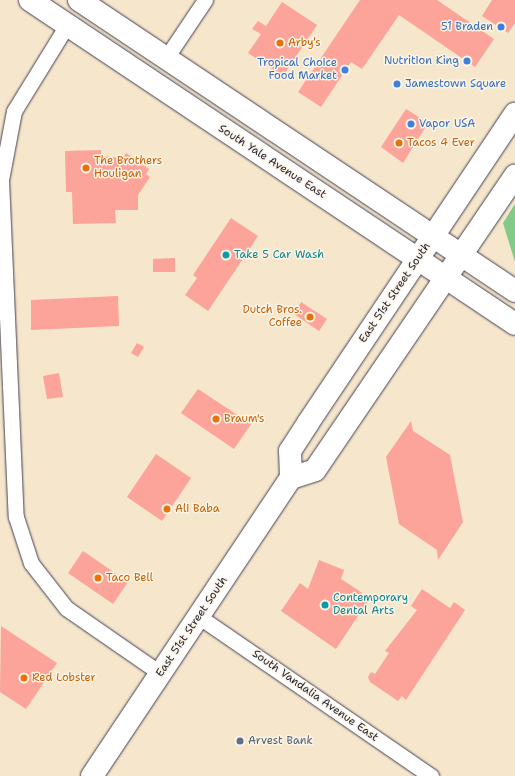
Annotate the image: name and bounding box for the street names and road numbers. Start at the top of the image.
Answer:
street label: South Yale Avenue East [216,122,328,202]
street label: East 51st Street South [357,240,433,346]
street label: East 51st Street South [154,574,230,680]
street label: South Vandalia Avenue East [249,647,381,745]

